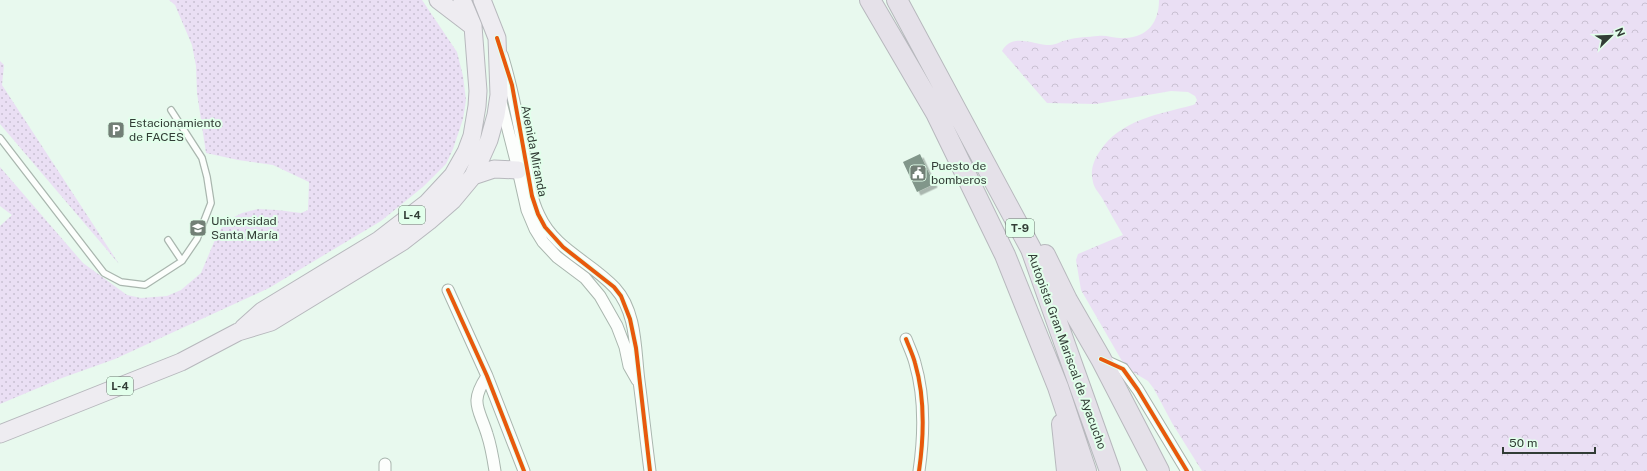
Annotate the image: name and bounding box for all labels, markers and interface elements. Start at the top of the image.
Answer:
north arrow [1591,16,1631,56]
text: N [1613,26,1627,38]
street label: Avenida Miranda [518,104,550,198]
place label: Estacionamiento de FACES [129,116,222,144]
parking icon: Estacionamiento de FACES [106,120,126,140]
place label: Puesto de bomberos [931,159,987,187]
public building icon: Puesto de bomberos [908,163,928,183]
road number: L-4 [399,206,425,224]
place label: Universidad Santa María [211,214,278,242]
school or university icon: Universidad Santa María [188,218,208,238]
road number: T-9 [1006,219,1034,237]
street label: Autopista Gran Mariscal de Ayacucho [1025,251,1109,451]
road number: L-4 [107,377,133,395]
scale bar [1503,429,1595,455]
text: 50 m [1509,436,1537,450]

